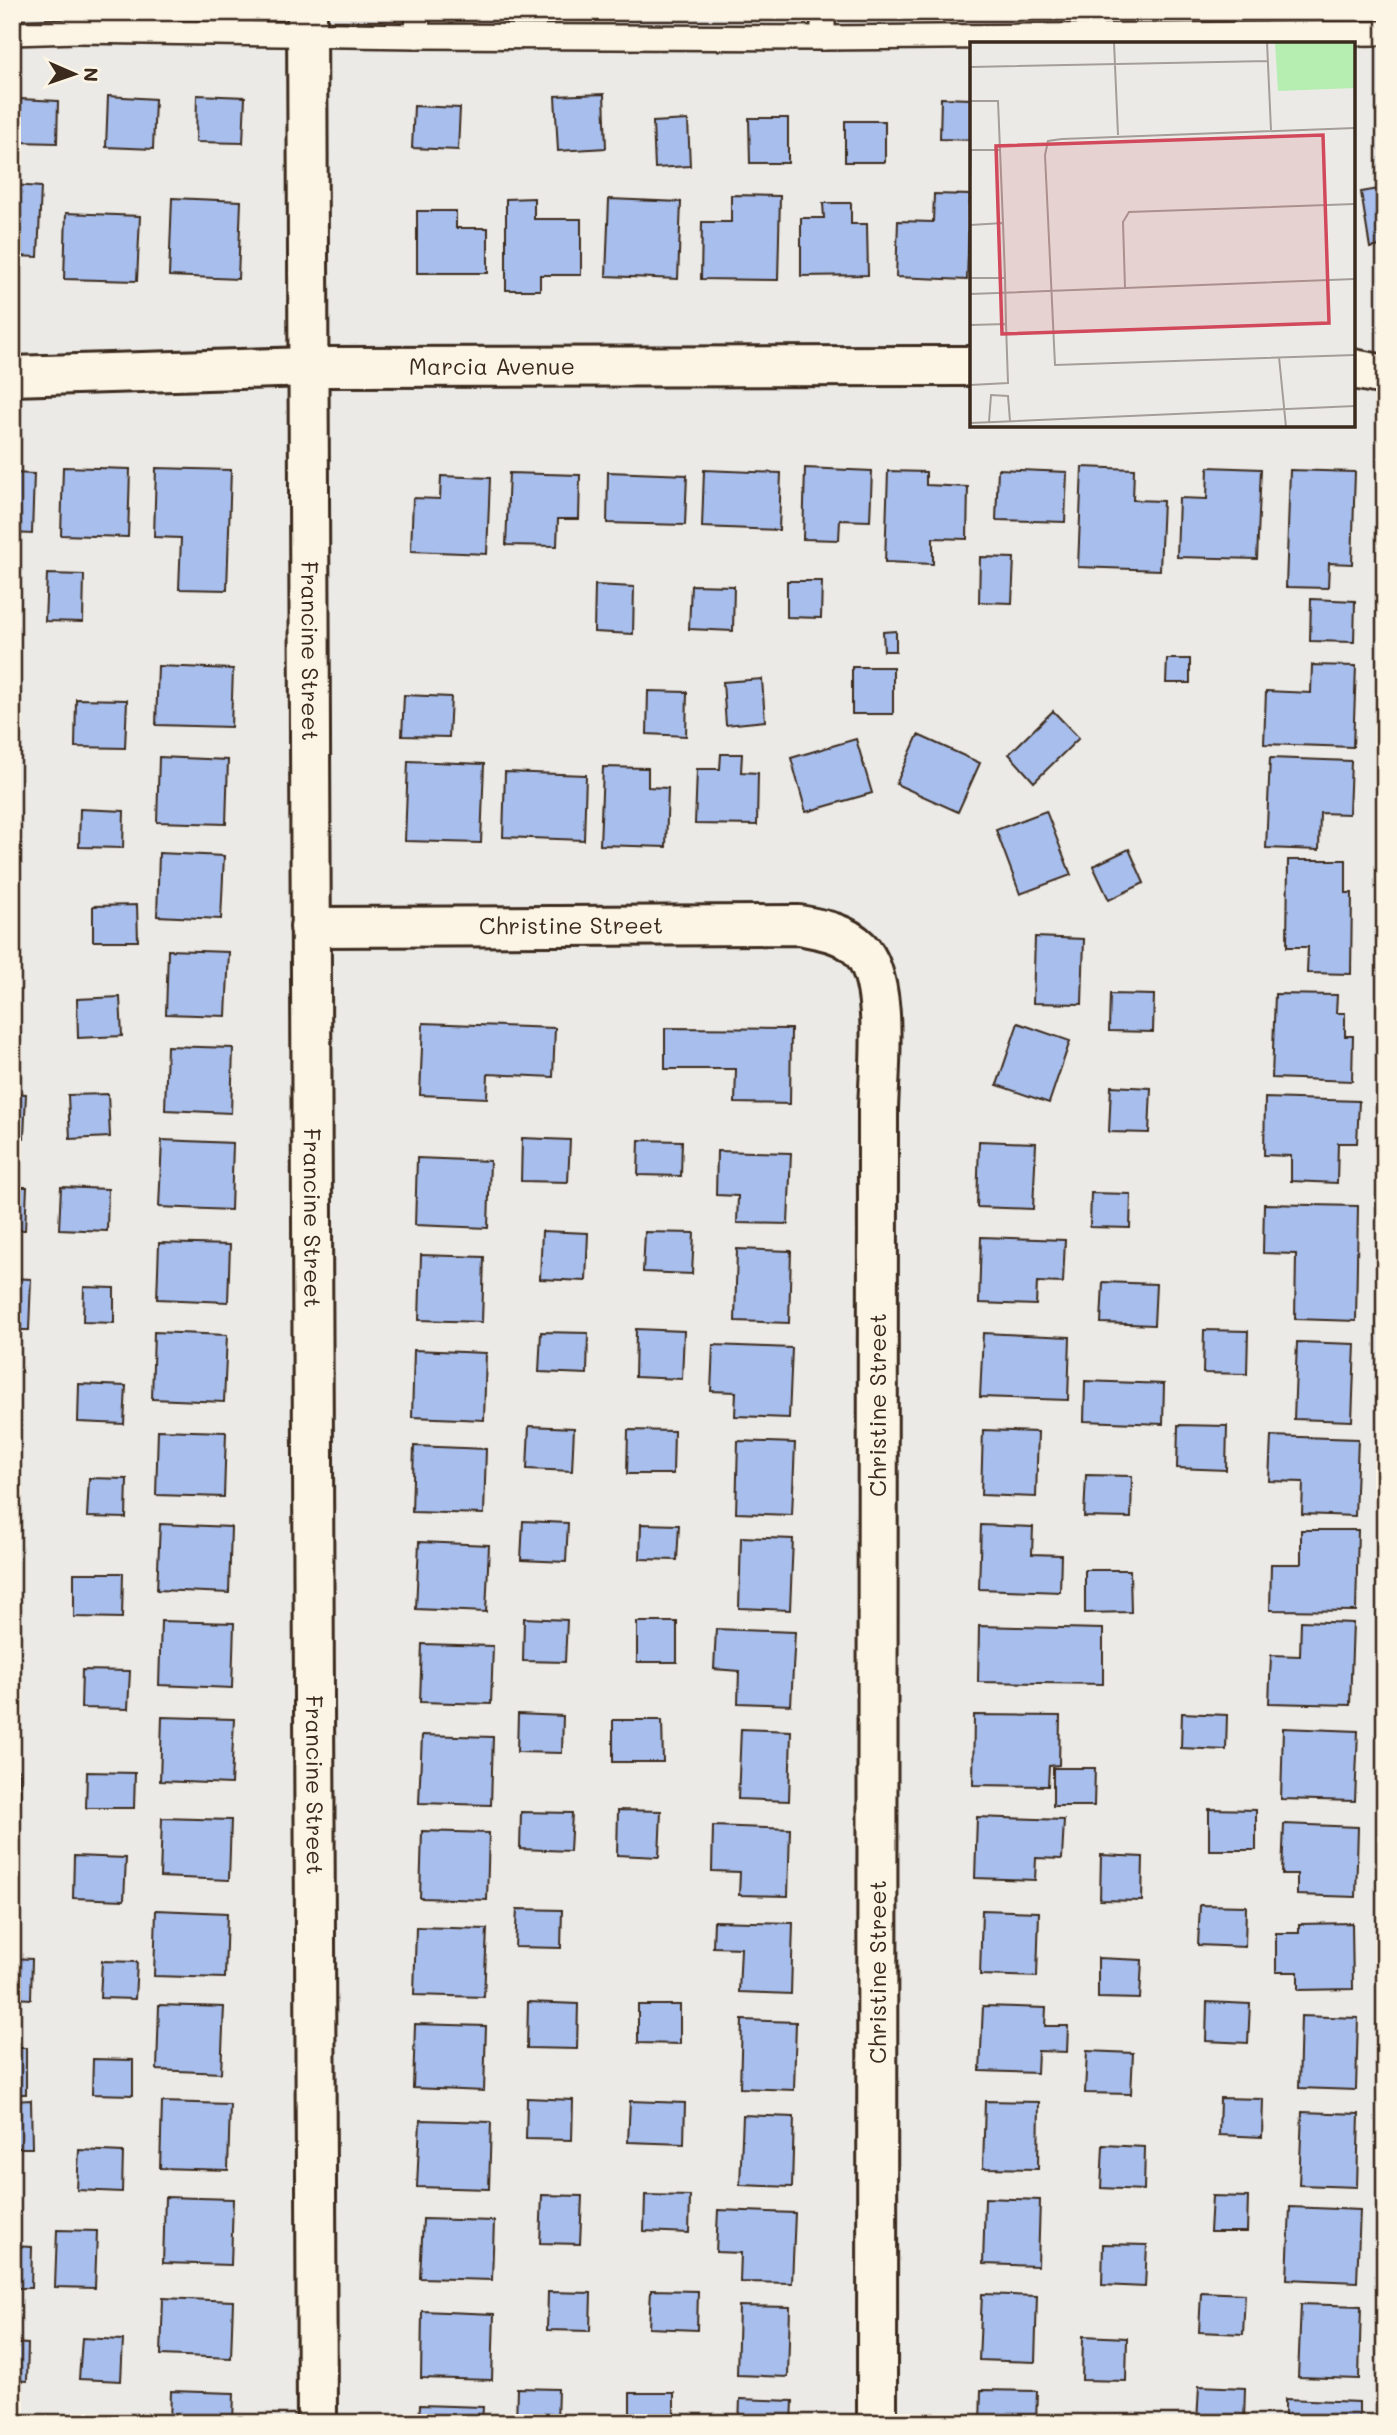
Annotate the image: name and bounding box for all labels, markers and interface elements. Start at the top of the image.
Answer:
north arrow [38,38,108,108]
inset map [970,42,1355,427]
text: N [79,67,104,82]
street label: Marcia Avenue [409,351,575,381]
street label: Francine Street [295,561,326,741]
street label: Christine Street [479,910,663,940]
street label: Francine Street [298,1128,328,1308]
street label: Christine Street [862,1313,892,1497]
street label: Francine Street [300,1695,331,1875]
street label: Christine Street [862,1880,892,2064]

